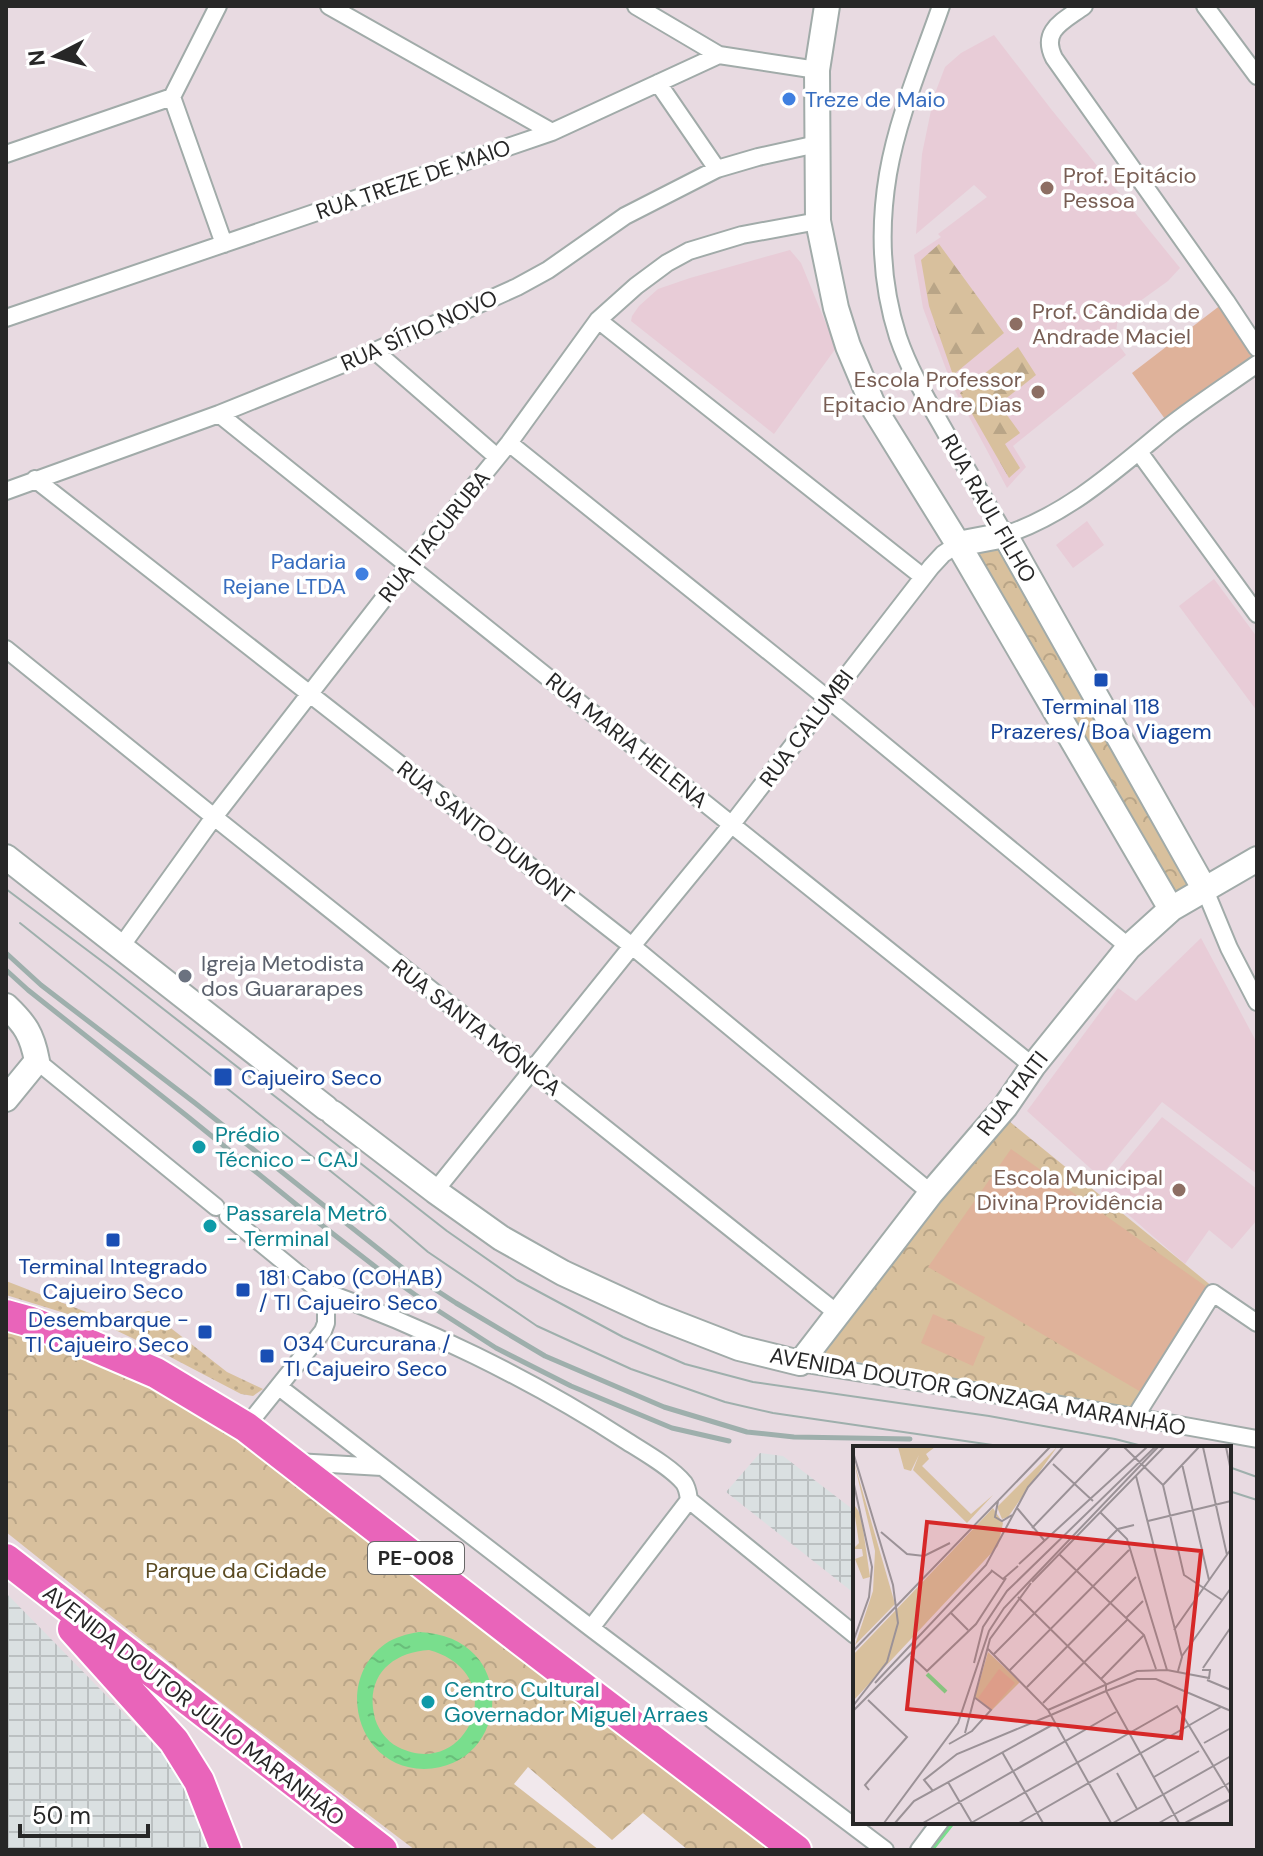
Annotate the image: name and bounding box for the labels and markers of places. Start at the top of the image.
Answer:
place label: Treze de Maio [805,85,946,114]
marker: Treze de Maio [780,90,798,108]
place label: Prof. Epitácio Pessoa [1063,161,1197,215]
marker: Prof. Epitácio Pessoa [1038,179,1056,197]
place label: Prof. Cândida de Andrade Maciel [1032,297,1200,351]
marker: Prof. Cândida de Andrade Maciel [1007,315,1025,333]
place label: Escola Professor Epitacio Andre Dias [823,365,1022,419]
marker: Escola Professor Epitacio Andre Dias [1029,383,1047,401]
place label: Padaria Rejane LTDA [223,547,346,601]
marker: Padaria Rejane LTDA [353,565,371,583]
marker: Terminal 118 Prazeres/ Boa Viagem [1092,671,1110,689]
place label: Terminal 118 Prazeres/ Boa Viagem [990,692,1212,746]
place label: Igreja Metodista dos Guararapes [201,949,364,1003]
marker: Igreja Metodista dos Guararapes [176,967,194,985]
place label: Cajueiro Seco [241,1063,382,1092]
marker: Cajueiro Seco [212,1066,234,1088]
place label: Prédio Técnico - CAJ [215,1120,359,1174]
marker: Prédio Técnico - CAJ [190,1138,208,1156]
place label: Escola Municipal Divina Providência [977,1163,1163,1217]
marker: Escola Municipal Divina Providência [1170,1181,1188,1199]
place label: Passarela Metrô - Terminal [226,1199,387,1253]
marker: Passarela Metrô - Terminal [201,1217,219,1235]
marker: Terminal Integrado Cajueiro Seco [104,1231,122,1249]
place label: Terminal Integrado Cajueiro Seco [19,1252,207,1306]
place label: 181 Cabo (COHAB) / TI Cajueiro Seco [259,1263,443,1317]
marker: 181 Cabo (COHAB) / TI Cajueiro Seco [234,1281,252,1299]
place label: Desembarque - TI Cajueiro Seco [25,1305,189,1359]
marker: Desembarque - TI Cajueiro Seco [196,1323,214,1341]
place label: 034 Curcurana / TI Cajueiro Seco [283,1329,451,1383]
marker: 034 Curcurana / TI Cajueiro Seco [258,1347,276,1365]
place label: Centro Cultural Governador Miguel Arraes [444,1675,709,1729]
marker: Centro Cultural Governador Miguel Arraes [419,1693,437,1711]

